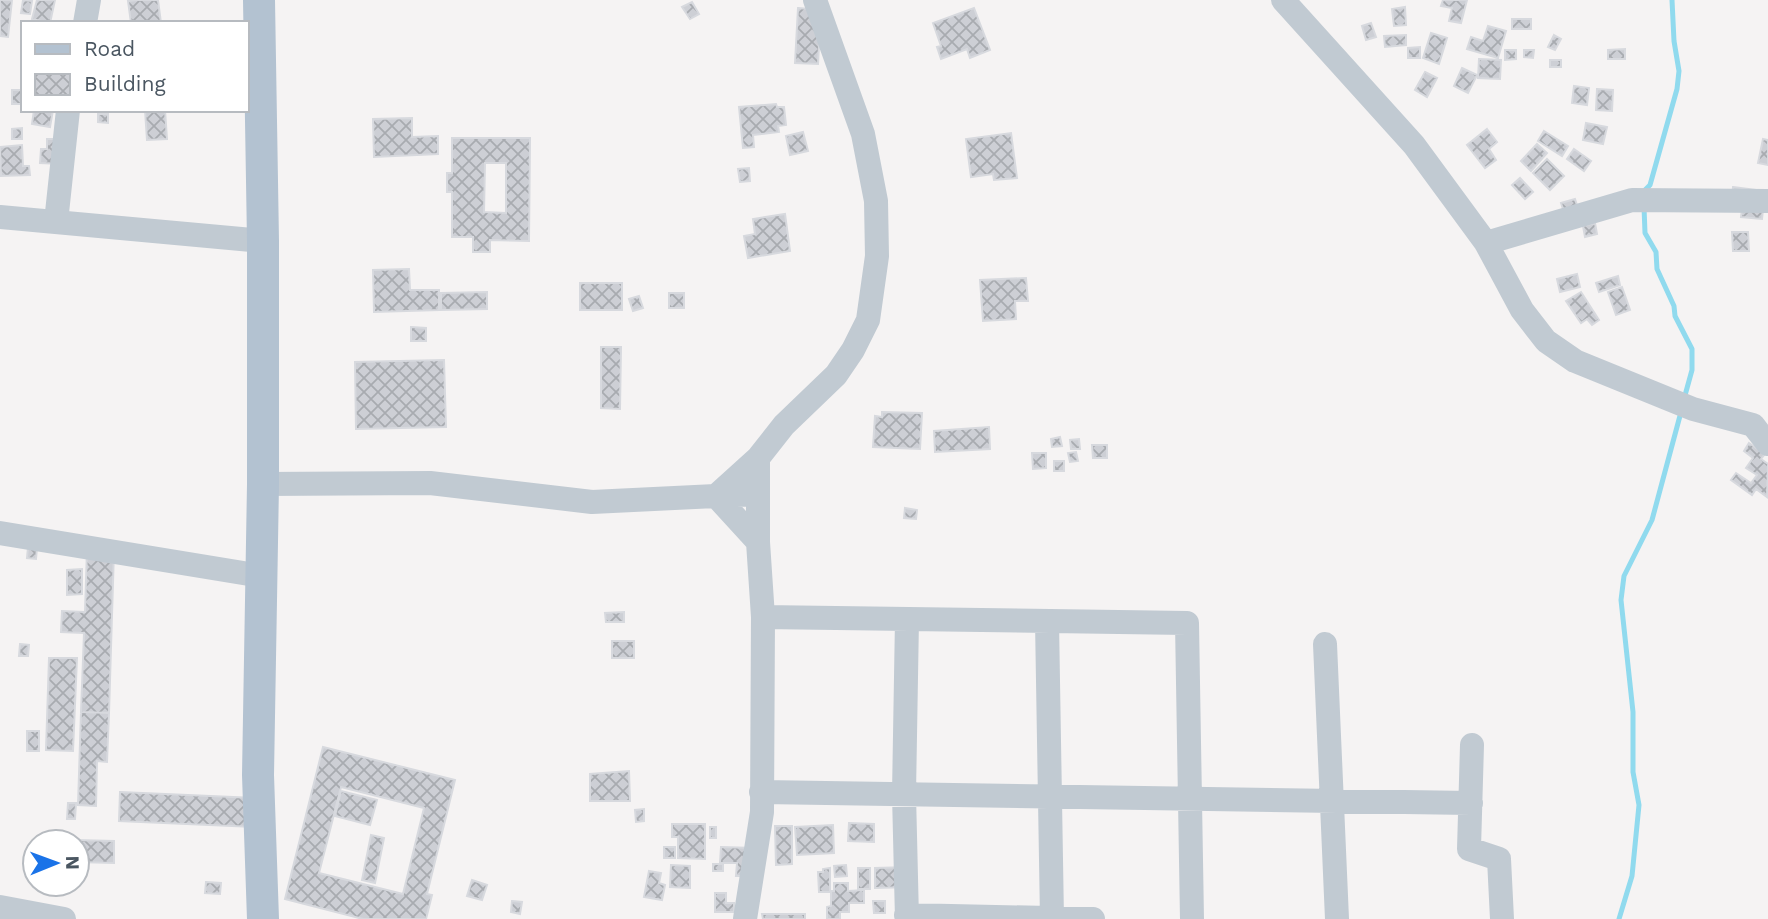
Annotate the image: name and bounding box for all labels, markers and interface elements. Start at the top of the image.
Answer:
legend [21,21,248,112]
text: Road [84,36,135,61]
text: Building [84,71,166,96]
north arrow [21,828,91,898]
text: N [61,855,84,870]

